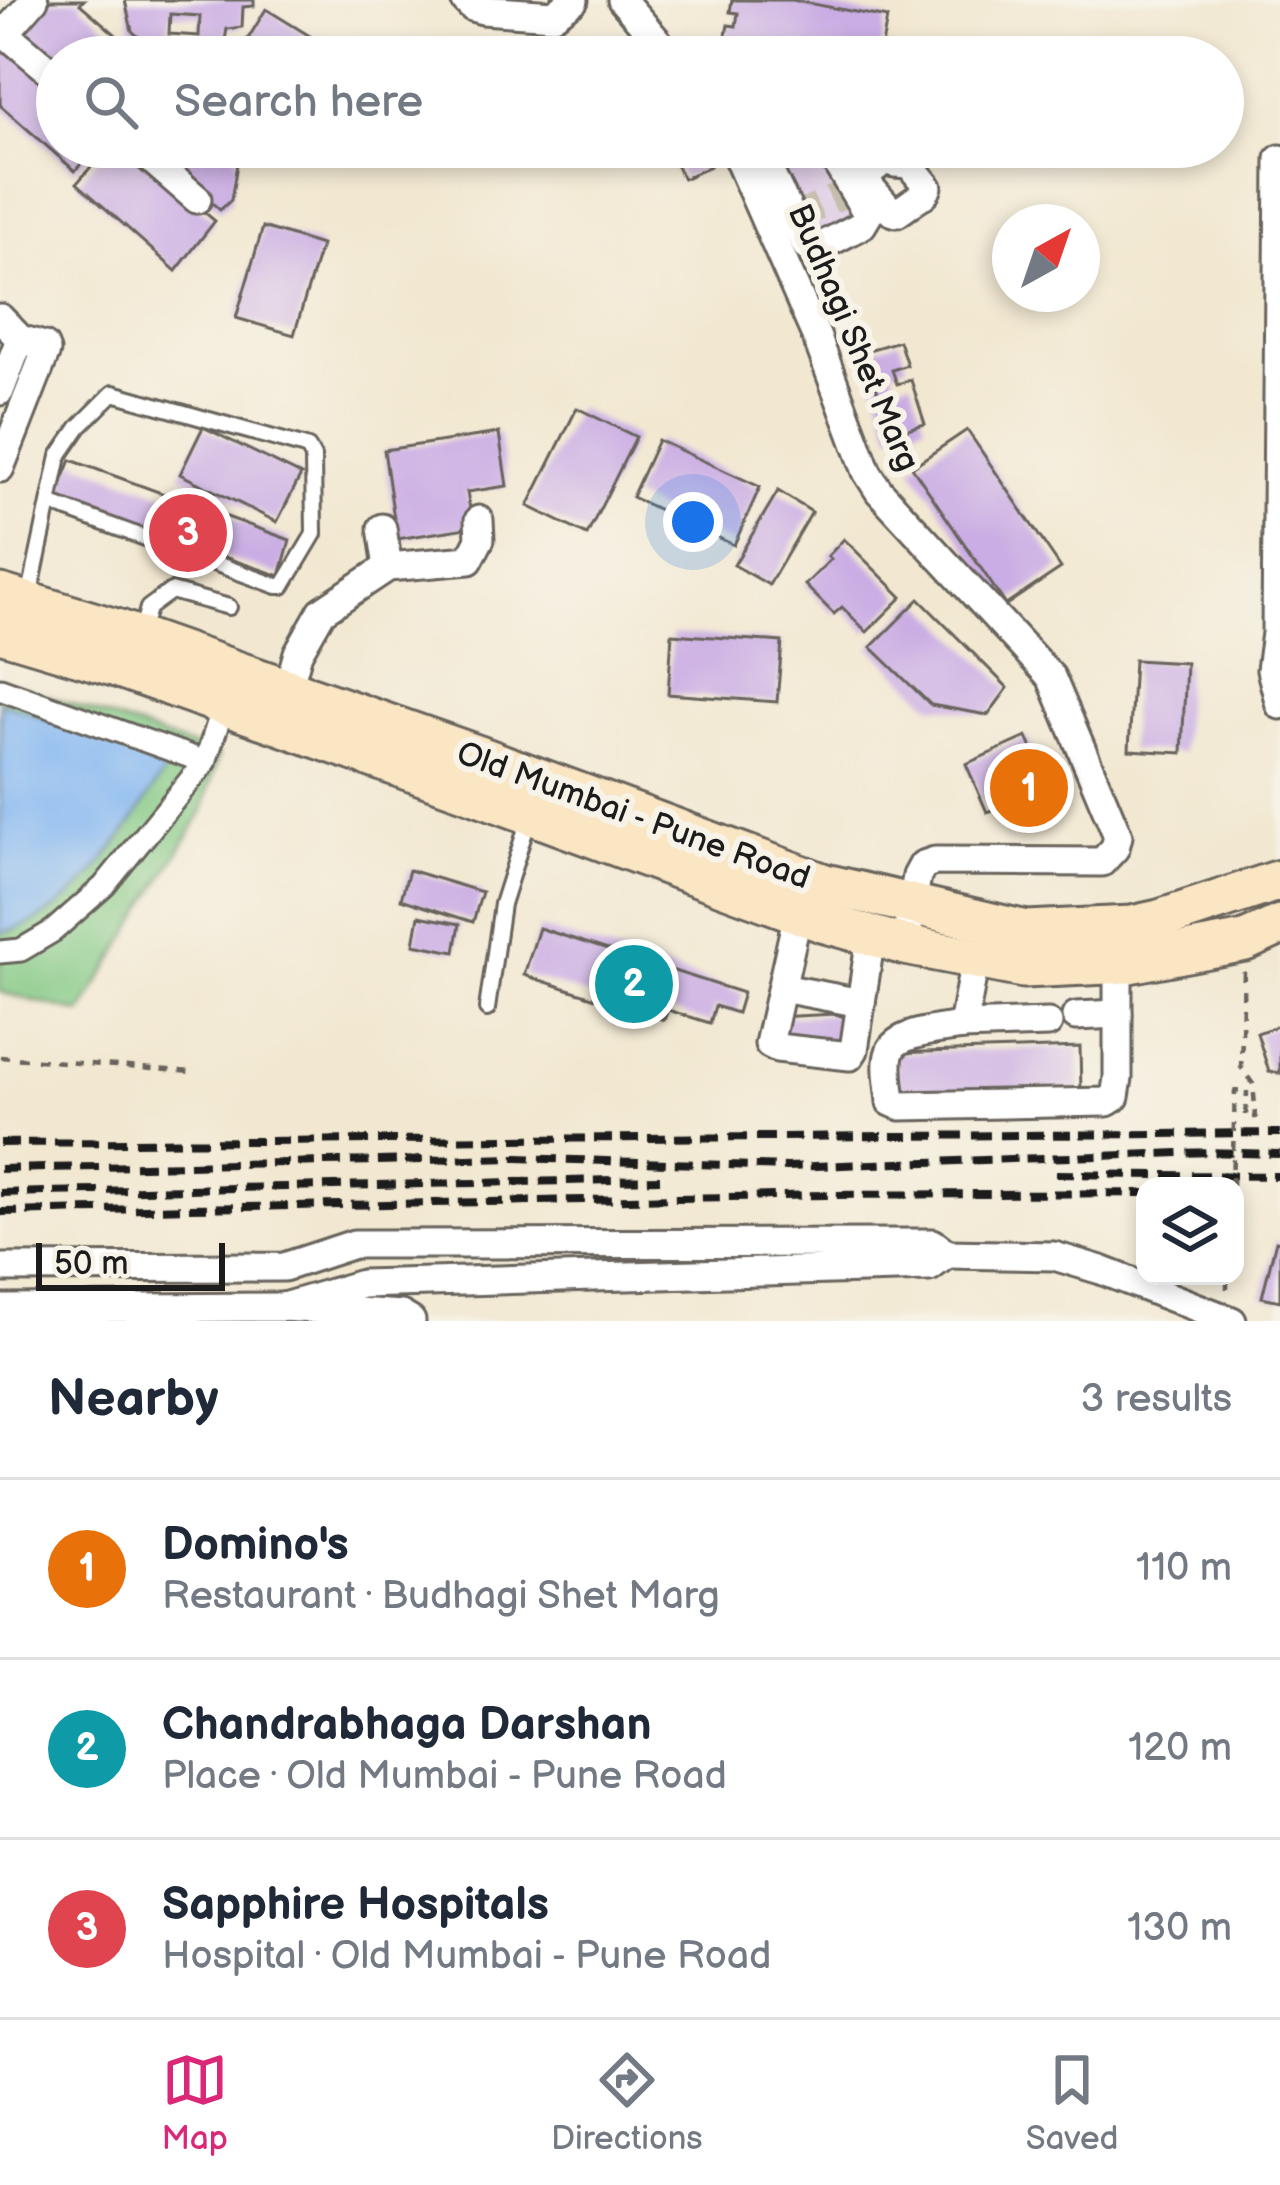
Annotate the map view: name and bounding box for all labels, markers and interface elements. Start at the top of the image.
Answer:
search box [36,36,1244,168]
icon: search [78,69,144,135]
text: Search here [174,75,423,130]
street label: Budhagi Shet Marg [779,198,927,477]
north arrow [992,204,1100,312]
pin: 3 [149,488,227,578]
your location [663,492,723,552]
street label: Old Mumbai - Pune Road [451,733,815,898]
pin: 1 [990,743,1068,833]
pin: 2 [595,939,673,1029]
map controls [1136,1177,1244,1285]
button: layers [1136,1177,1244,1285]
scale bar [36,1237,225,1290]
text: 50 m [54,1244,129,1284]
text: Nearby [48,1369,219,1430]
text: 3 results [1080,1376,1232,1423]
text: Domino's [162,1518,349,1573]
text: 1 [79,1545,95,1592]
text: 110 m [1136,1545,1232,1592]
text: Restaurant · Budhagi Shet Marg [162,1573,720,1620]
text: Chandrabhaga Darshan [162,1698,652,1753]
text: 2 [75,1725,99,1772]
text: 120 m [1128,1725,1232,1772]
text: Place · Old Mumbai - Pune Road [162,1753,727,1800]
text: Sapphire Hospitals [162,1878,549,1933]
text: 3 [76,1905,98,1952]
text: 130 m [1127,1905,1232,1952]
text: Hospital · Old Mumbai - Pune Road [162,1933,771,1980]
tab: Map [162,2047,228,2159]
tab: Directions [551,2047,703,2159]
tab: Saved [1026,2047,1118,2159]

